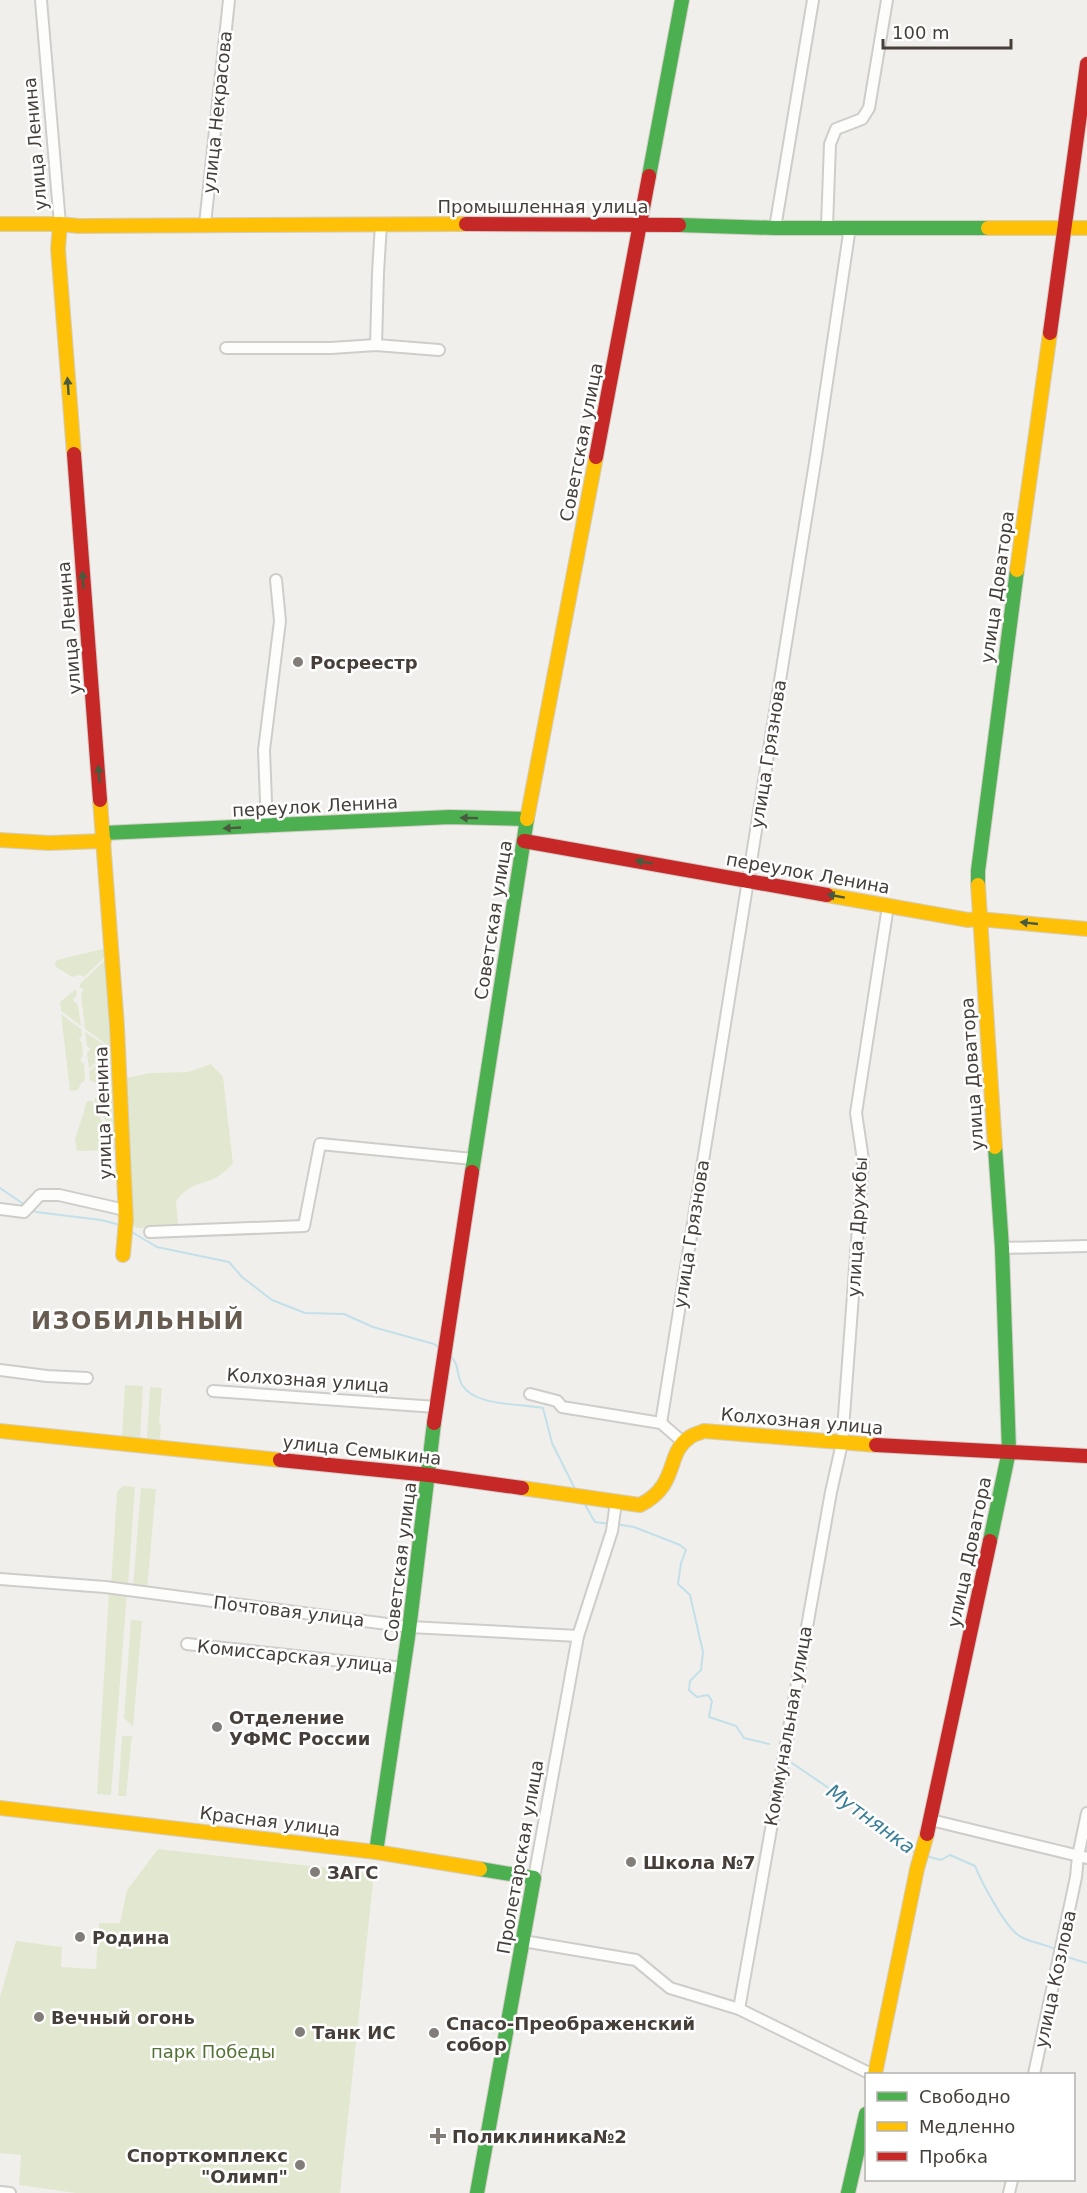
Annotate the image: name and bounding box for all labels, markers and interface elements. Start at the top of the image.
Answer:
scale bar [883,12,1010,50]
text: 100 m [892,22,950,43]
street label: улица Некрасова [198,30,236,194]
street label: улица Ленина [19,76,51,212]
street label: Промышленная улица [437,196,649,217]
street label: Советская улица [555,361,607,523]
one-way arrow [64,376,73,395]
street label: улица Доватора [976,510,1018,664]
street label: улица Ленина [53,560,85,696]
one-way arrow [79,571,88,590]
place label: Росреестр [310,652,418,673]
marker: Росреестр [291,655,305,669]
street label: улица Грязнова [746,678,790,830]
one-way arrow [94,765,104,784]
street label: переулок Ленина [232,791,398,821]
one-way arrow [459,813,478,822]
one-way arrow [222,824,241,833]
street label: Советская улица [470,839,516,1001]
street label: переулок Ленина [724,848,892,898]
one-way arrow [635,857,654,866]
one-way arrow [827,892,846,901]
one-way arrow [1019,918,1038,928]
street label: улица Доватора [956,997,988,1151]
street label: улица Ленина [90,1046,116,1180]
street label: улица Дружбы [843,1156,871,1298]
street label: улица Грязнова [669,1158,713,1310]
district label: ИЗОБИЛЬНЫЙ [31,1306,245,1335]
street label: Колхозная улица [226,1364,390,1396]
street label: Колхозная улица [720,1403,884,1439]
street label: улица Семыкина [282,1431,442,1469]
street label: улица Доватора [943,1475,995,1629]
street label: Советская улица [380,1481,420,1643]
street label: Почтовая улица [212,1591,366,1631]
street label: Коммунальная улица [760,1624,816,1828]
street label: Комиссарская улица [196,1635,394,1677]
place label: Отделение УФМС России [229,1707,370,1749]
marker: Отделение УФМС России [210,1720,224,1734]
street label: Пролетарская улица [493,1758,547,1956]
water label: Мутнянка [822,1779,920,1859]
street label: Красная улица [198,1802,342,1840]
place label: Школа №7 [643,1852,756,1873]
marker: Школа №7 [624,1855,638,1869]
place label: ЗАГС [327,1862,378,1883]
marker: ЗАГС [308,1865,322,1879]
street label: улица Козлова [1030,1908,1080,2050]
place label: Родина [92,1927,169,1948]
marker: Родина [73,1930,87,1944]
place label: Вечный огонь [51,2007,195,2028]
marker: Вечный огонь [32,2010,46,2024]
place label: Спасо-Преображенский собор [446,2013,695,2055]
place label: Танк ИС [312,2022,396,2043]
marker: Танк ИС [293,2025,307,2039]
marker: Спасо-Преображенский собор [427,2026,441,2040]
park label: парк Победы [151,2041,275,2062]
legend [865,2073,1075,2181]
text: Свободно [919,2086,1011,2107]
text: Медленно [919,2116,1015,2137]
place label: Поликлиника№2 [452,2126,627,2147]
marker: Поликлиника№2 [429,2127,447,2145]
place label: Спорткомплекс "Олимп" [127,2145,288,2187]
text: Пробка [919,2146,988,2167]
marker: Спорткомплекс "Олимп" [293,2158,307,2172]

